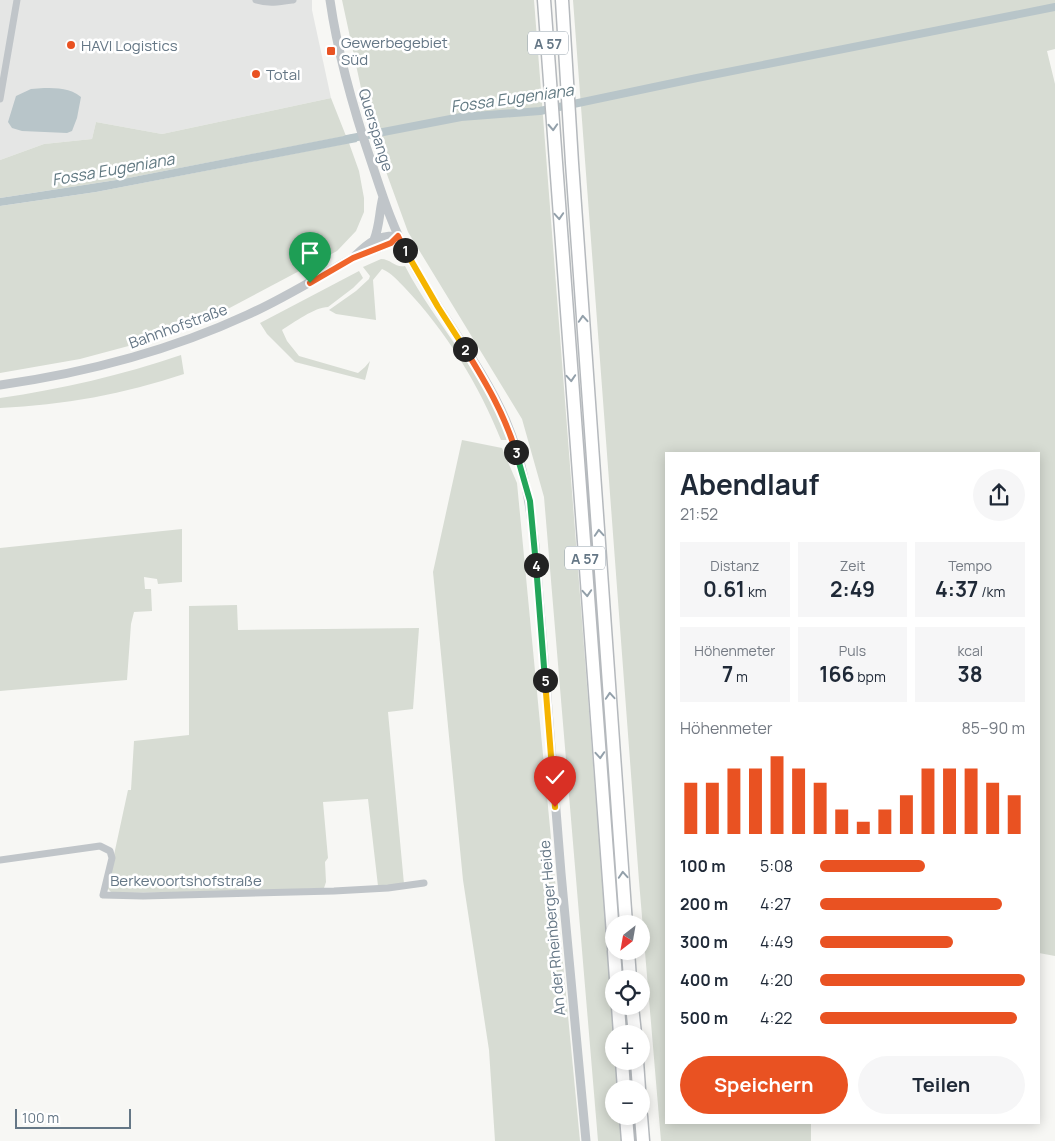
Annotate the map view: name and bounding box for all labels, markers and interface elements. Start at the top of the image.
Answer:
place label: Gewerbegebiet Süd [341,32,448,70]
road number: A 57 [528,32,568,54]
place label: HAVI Logistics [81,35,178,56]
marker: HAVI Logistics [65,39,77,51]
marker: Gewerbegebiet Süd [325,45,337,57]
place label: Total [266,64,300,85]
marker: Total [250,68,262,80]
water label: Fossa Eugeniana [449,78,576,118]
street label: Querspange [353,86,399,174]
one-way arrow [548,124,559,132]
water label: Fossa Eugeniana [50,147,177,191]
one-way arrow [554,213,565,221]
pin [289,232,331,283]
pin: 1 [392,238,418,262]
icon: arrive [296,239,324,267]
text: 1 [402,241,409,260]
street label: Bahnhofstraße [126,298,230,354]
one-way arrow [578,315,589,323]
pin: 2 [452,336,478,362]
text: 2 [461,340,470,359]
one-way arrow [566,375,577,383]
pin: 3 [504,440,528,464]
text: 3 [512,443,521,462]
text: Abendlauf [680,465,819,503]
button: share [973,469,1025,521]
text: 21:52 [680,503,718,525]
one-way arrow [593,529,604,537]
road number: A 57 [565,546,605,570]
pin: 4 [524,552,548,578]
text: 4 [532,556,541,575]
text: Distanz [710,556,759,575]
text: Zeit [840,556,865,575]
text: Tempo [948,556,992,575]
text: 0.61 [703,575,745,603]
text: 2:49 [830,575,875,603]
text: 4:37 [935,575,978,603]
text: km [745,582,767,601]
text: /km [978,582,1005,601]
one-way arrow [582,589,593,597]
text: Höhenmeter [694,641,775,660]
text: Puls [839,641,866,660]
text: kcal [957,641,983,660]
text: 7 [722,660,733,688]
text: 166 [819,660,855,688]
text: 38 [958,660,983,688]
text: m [733,667,748,686]
text: bpm [855,667,886,686]
pin: 5 [532,668,558,692]
text: 5 [541,671,550,690]
one-way arrow [605,691,616,699]
text: Höhenmeter [680,717,773,739]
text: 85–90 m [961,717,1025,739]
one-way arrow [594,751,605,759]
pin [534,756,576,807]
icon: check [541,763,569,791]
street label: An der Rheinberger Heide [534,839,570,1017]
text: 100 m [680,855,726,877]
text: 5:08 [760,855,793,877]
street label: Berkevoortshofstraße [110,870,262,891]
one-way arrow [618,871,629,879]
text: 200 m [680,893,728,915]
text: 4:27 [760,893,791,915]
north arrow [605,915,650,960]
map controls [605,915,650,1125]
text: 300 m [680,931,728,953]
text: 4:49 [760,931,793,953]
text: 400 m [680,969,728,991]
text: 4:20 [760,969,793,991]
button: locate [605,970,650,1015]
text: 500 m [680,1007,728,1029]
text: 4:22 [760,1007,792,1029]
button: + [605,1025,650,1070]
button: Speichern [680,1056,848,1114]
button: Teilen [858,1056,1025,1114]
button: − [605,1080,650,1125]
scale bar [15,1106,131,1129]
text: 100 m [22,1108,59,1127]

